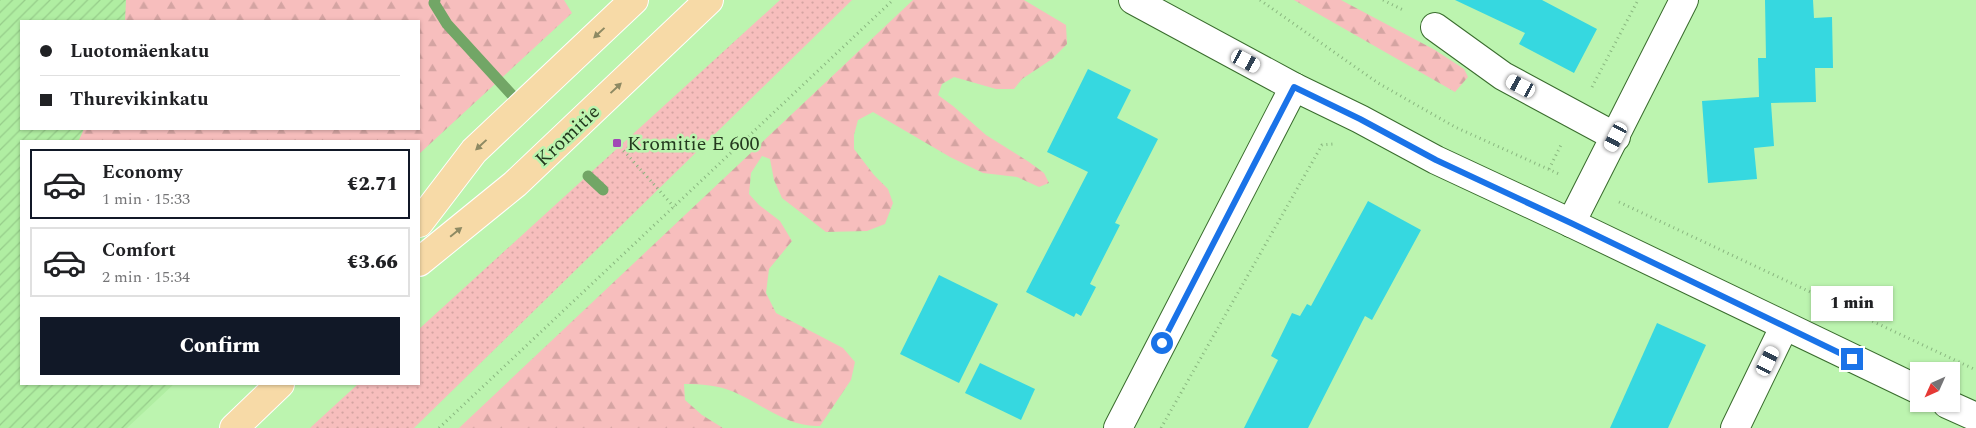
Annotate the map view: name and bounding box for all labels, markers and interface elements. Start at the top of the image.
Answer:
one-way arrow [593,27,605,39]
text: Luotomäenkatu [70,37,209,66]
car [1229,47,1262,75]
car [1504,72,1537,100]
one-way arrow [610,82,622,94]
text: Thurevikinkatu [70,85,208,114]
street label: Kromitie [528,98,607,174]
car [1602,120,1629,154]
place label: Kromitie E 600 [627,129,760,159]
marker: Kromitie E 600 [611,137,623,149]
one-way arrow [475,139,487,151]
text: Economy [102,158,183,187]
icon: car [42,162,87,207]
text: €2.71 [347,170,398,199]
text: 1 min · 15:33 [102,187,190,211]
one-way arrow [450,226,463,237]
text: Comfort [102,236,176,265]
icon: car [42,240,87,285]
text: €3.66 [347,248,398,277]
text: 2 min · 15:34 [102,265,190,289]
callout: 1 min [1811,286,1893,322]
text: 1 min [1830,291,1874,315]
button: Confirm [40,317,400,375]
route start [1151,332,1173,354]
car [1754,344,1781,378]
route end [1841,348,1863,370]
north arrow [1910,362,1960,412]
map controls [1910,362,1960,412]

